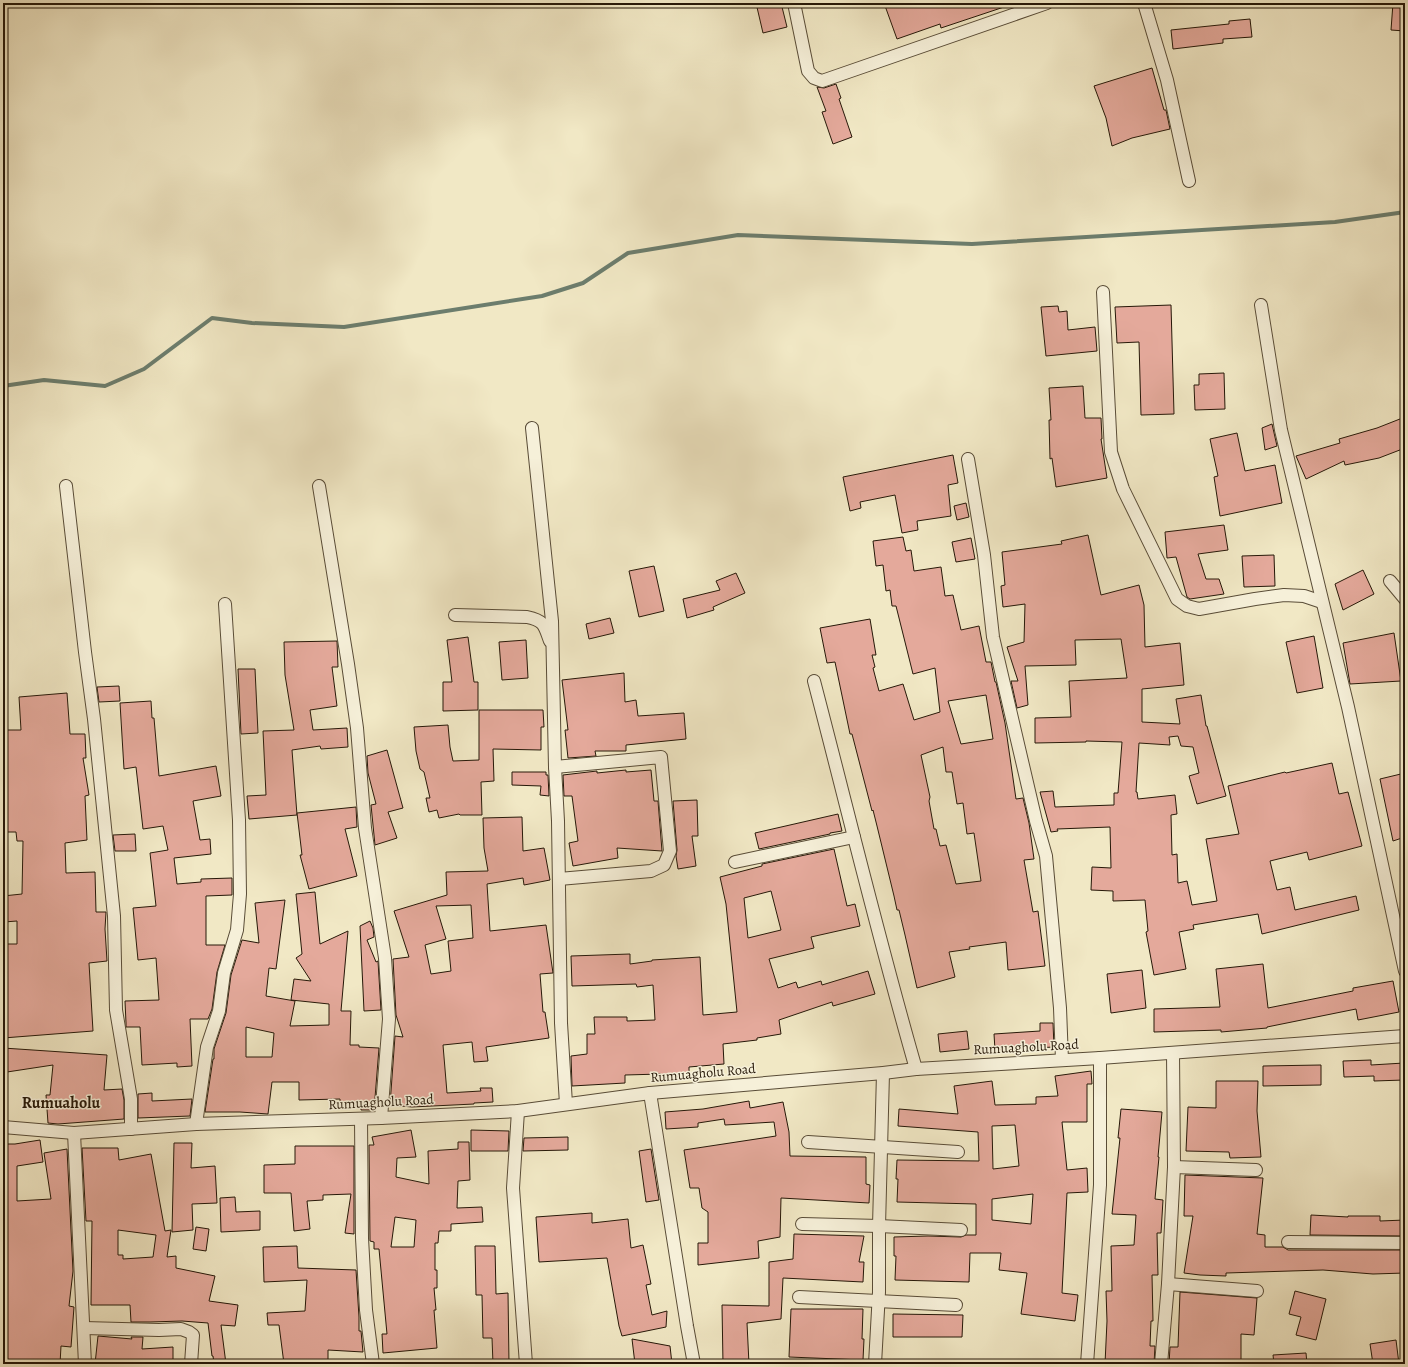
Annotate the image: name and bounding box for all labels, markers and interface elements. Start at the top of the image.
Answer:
street label: Rumuagholu Road [973,1035,1080,1059]
street label: Rumuagholu Road [649,1059,757,1087]
street label: Rumuagholu Road [328,1090,435,1114]
district label: Rumuaholu [22,1092,101,1114]

